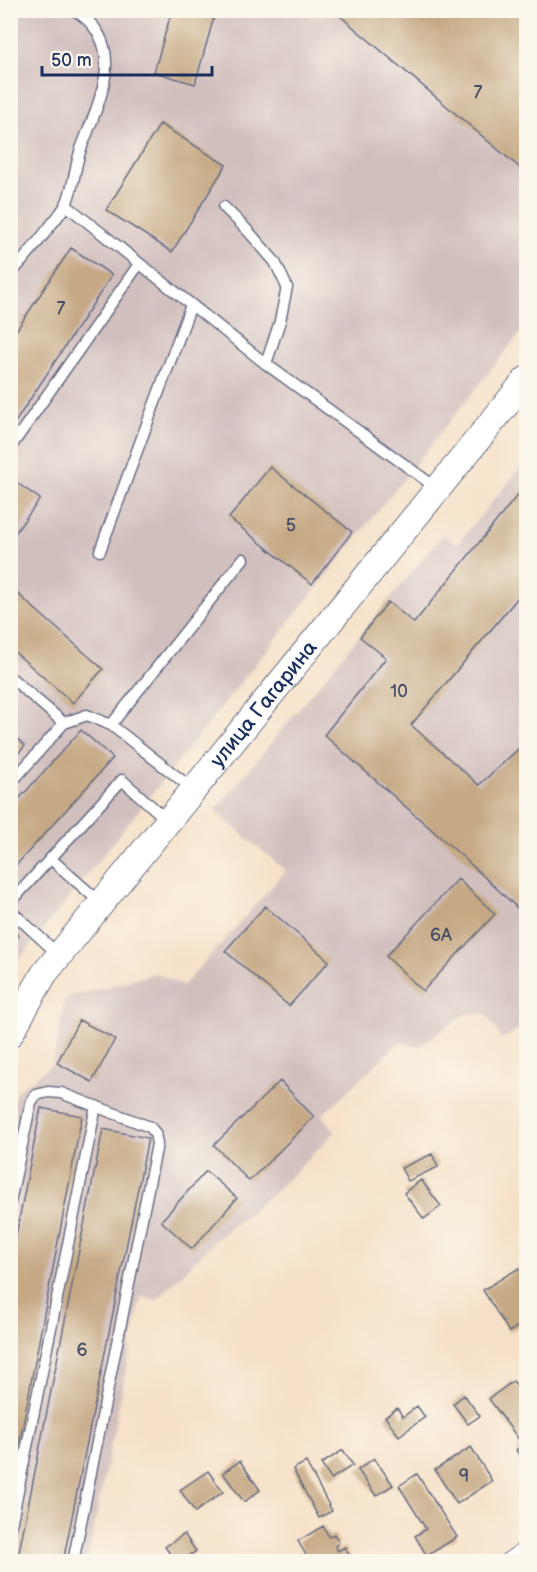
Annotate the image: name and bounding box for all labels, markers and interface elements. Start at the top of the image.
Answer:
scale bar [42,39,212,77]
text: 50 m [51,50,92,71]
house number: 7 [474,82,483,103]
house number: 7 [57,298,66,319]
house number: 5 [286,515,296,536]
street label: улица Гагарина [205,635,323,772]
house number: 10 [390,681,408,702]
house number: 6А [430,925,452,946]
house number: 6 [77,1340,88,1361]
house number: 9 [459,1466,469,1487]

